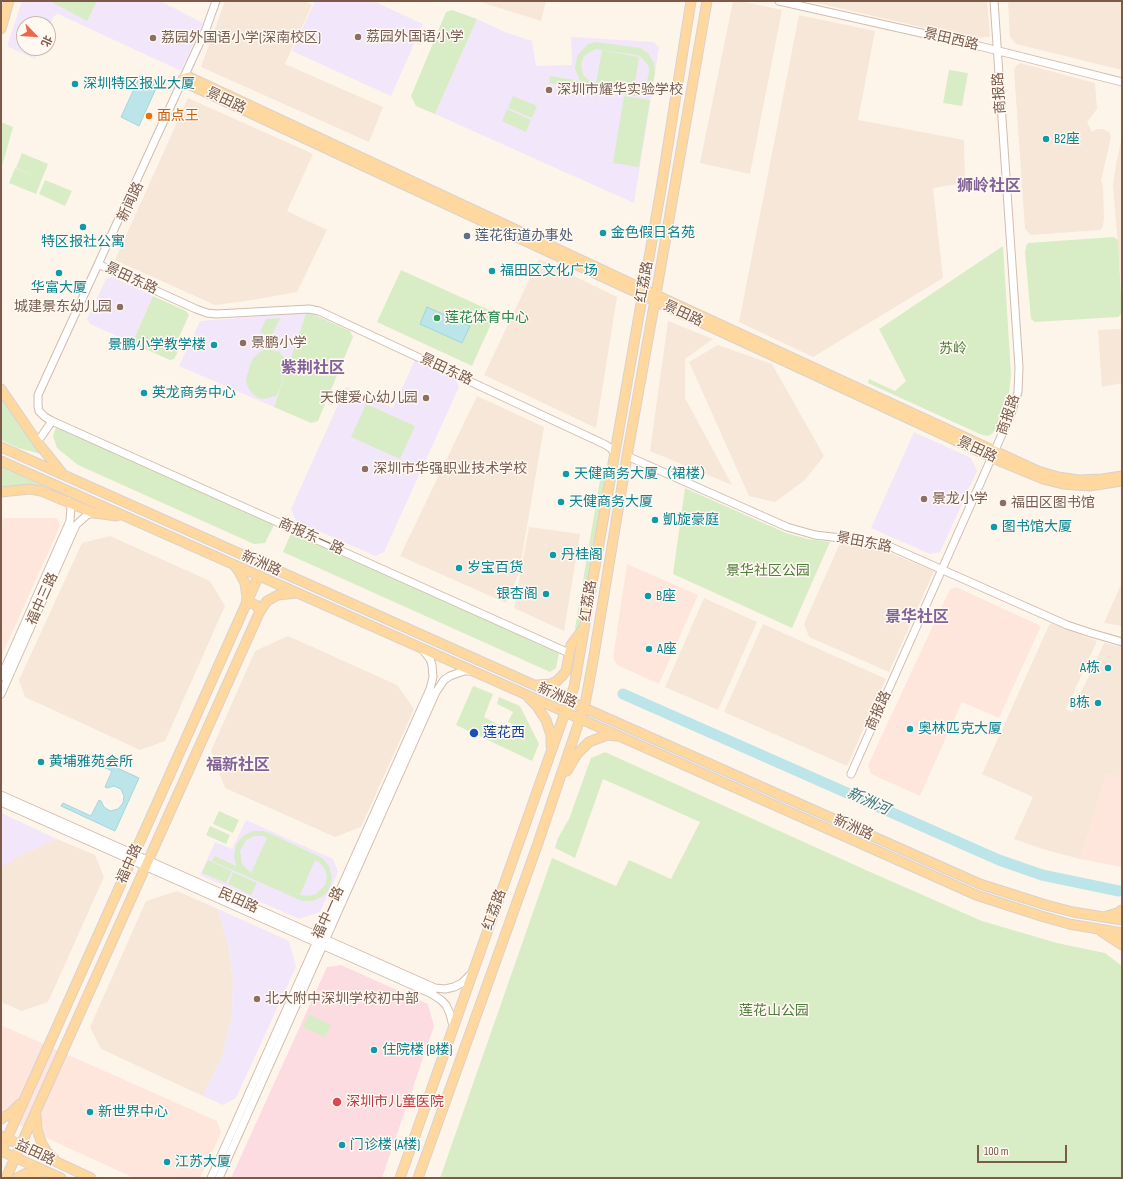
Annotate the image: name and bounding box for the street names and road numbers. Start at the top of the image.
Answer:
street label: 景田西路 [922,26,980,54]
street label: 商报路 [990,71,1010,115]
street label: 景田路 [203,85,249,117]
street label: 新闻路 [115,179,147,225]
street label: 景田东路 [102,260,160,298]
street label: 红荔路 [633,260,657,304]
street label: 景田路 [660,298,706,330]
street label: 景田东路 [417,351,475,389]
street label: 商报路 [994,392,1024,438]
street label: 景田路 [954,434,1000,466]
street label: 商报东一路 [276,515,346,559]
street label: 景田东路 [835,529,893,557]
street label: 新洲路 [238,548,284,580]
street label: 福中三路 [24,570,62,628]
street label: 红荔路 [577,579,601,623]
street label: 新洲路 [534,680,580,712]
street label: 商报路 [863,688,895,734]
street label: 新洲路 [830,812,876,844]
street label: 福中路 [114,841,146,887]
street label: 福中一路 [310,884,348,942]
street label: 民田路 [215,885,261,917]
street label: 红荔路 [480,887,510,933]
street label: 益田路 [12,1137,58,1169]

